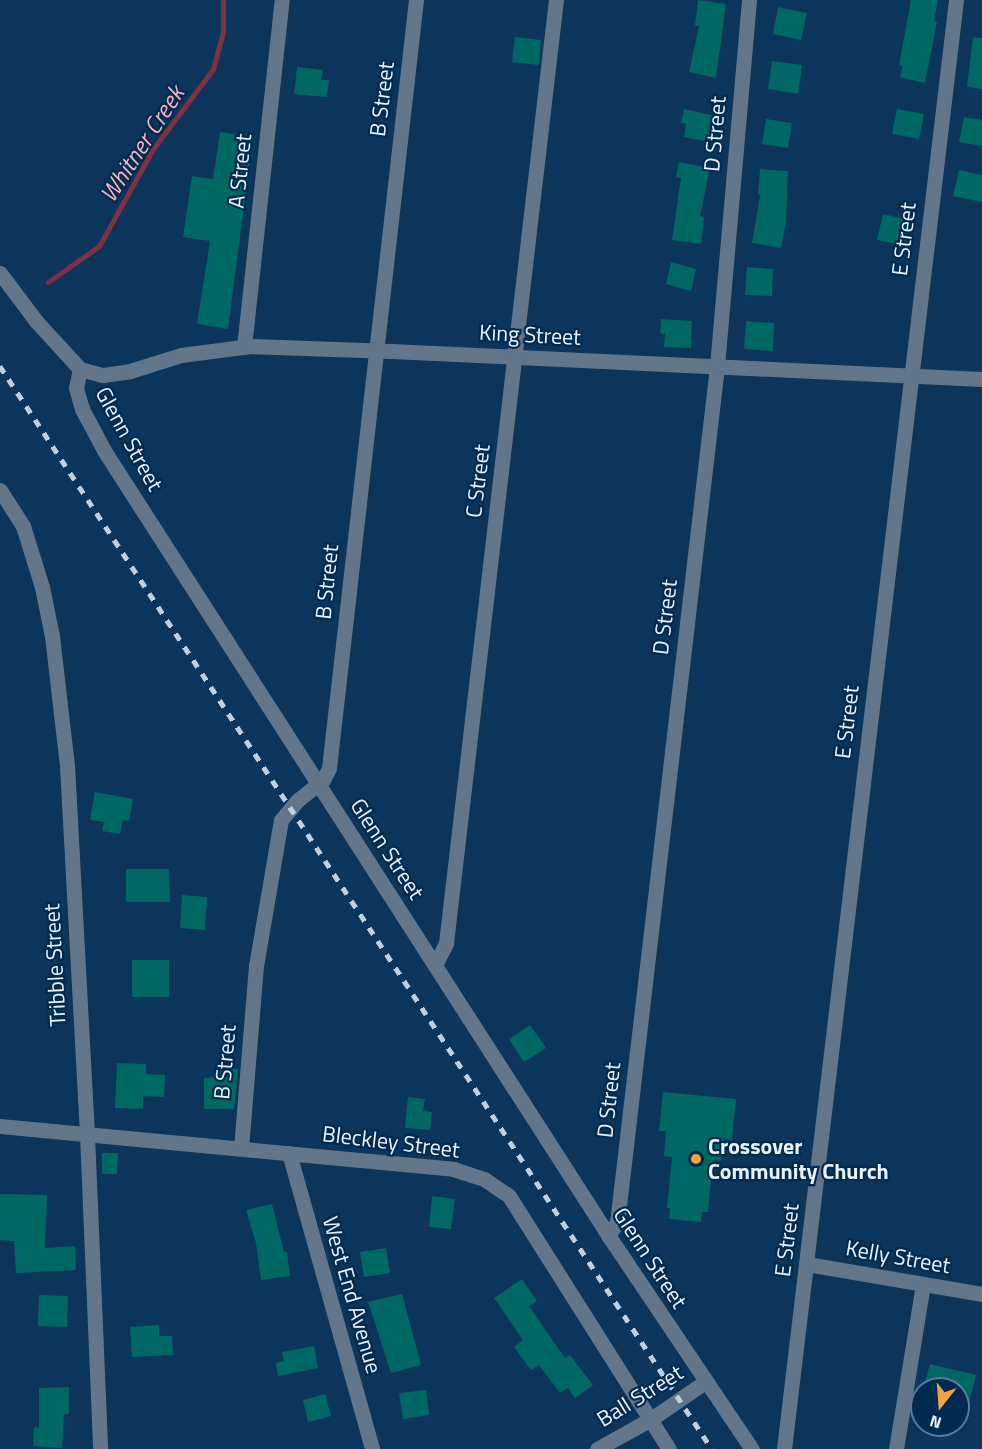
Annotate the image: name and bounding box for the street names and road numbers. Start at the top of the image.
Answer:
street label: B Street [364,60,400,138]
street label: D Street [699,95,731,173]
street label: A Street [223,132,257,210]
street label: E Street [886,201,922,277]
street label: King Street [478,319,582,351]
street label: Glenn Street [90,382,168,496]
street label: C Street [460,443,496,519]
street label: B Street [310,543,344,621]
street label: D Street [647,578,683,656]
street label: E Street [829,684,865,760]
street label: Glenn Street [345,794,429,904]
street label: Tribble Street [39,903,71,1027]
street label: B Street [209,1023,241,1101]
street label: D Street [592,1061,626,1139]
street label: Bleckley Street [321,1120,461,1164]
street label: E Street [769,1202,805,1278]
street label: Glenn Street [608,1203,692,1313]
street label: West End Avenue [317,1213,387,1377]
street label: Kelly Street [844,1235,952,1279]
street label: Ball Street [592,1359,688,1433]

